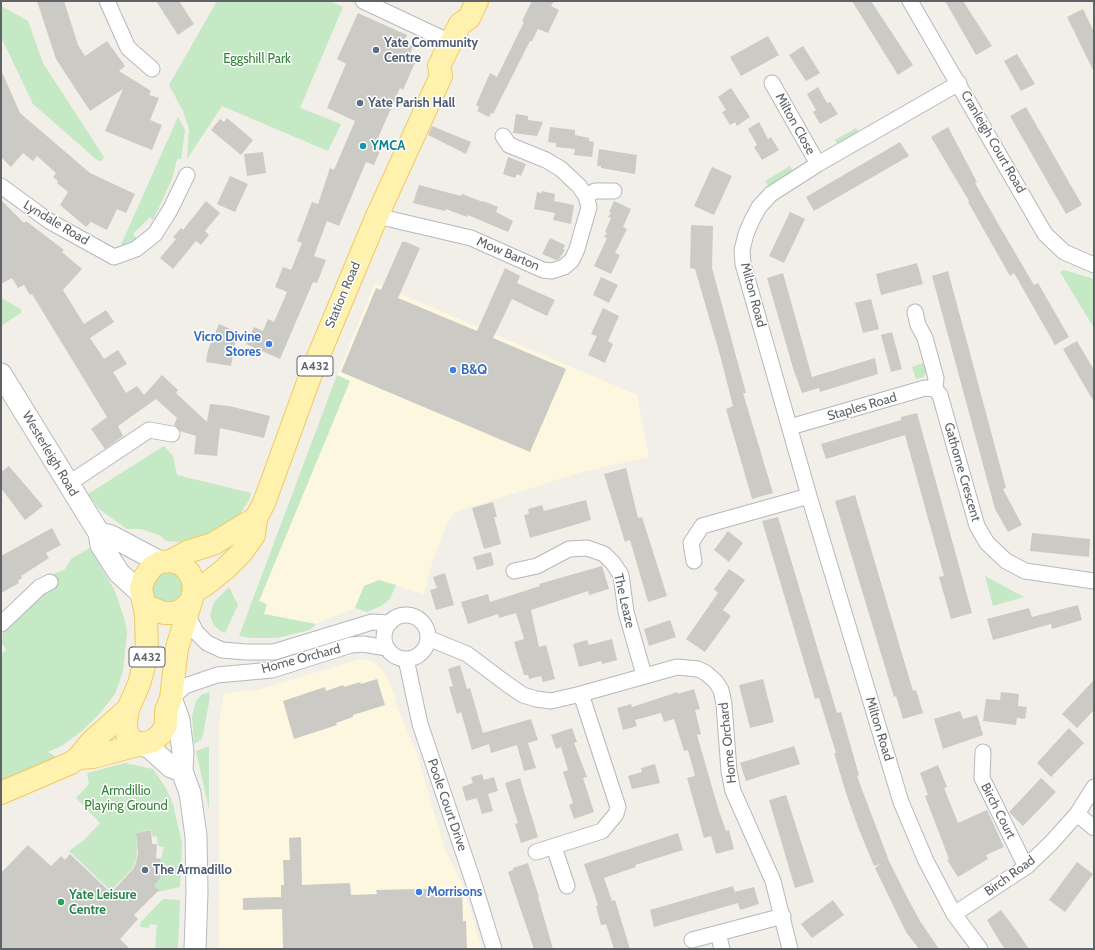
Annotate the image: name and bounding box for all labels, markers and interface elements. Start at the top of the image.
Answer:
place label: Yate Community Centre [384,35,478,66]
marker: Yate Community Centre [371,45,381,55]
park label: Eggshill Park [223,51,291,67]
street label: Cranleigh Court Road [957,88,1029,196]
street label: Milton Close [772,90,818,158]
place label: Yate Parish Hall [368,95,455,111]
marker: Yate Parish Hall [355,98,365,108]
place label: YMCA [371,138,405,154]
marker: YMCA [358,141,368,151]
street label: Lyndale Road [20,197,92,249]
street label: Mow Barton [474,234,542,274]
street label: Station Road [322,259,364,331]
street label: Milton Road [737,261,769,329]
place label: Vicro Divine Stores [194,329,261,360]
marker: Vicro Divine Stores [264,339,274,349]
road number: A432 [297,356,333,376]
place label: B&Q [461,362,487,378]
marker: B&Q [448,365,458,375]
street label: Staples Road [826,390,898,424]
street label: Westerleigh Road [19,409,81,499]
street label: Gathorne Crescent [940,421,984,523]
street label: The Leaze [610,572,638,630]
street label: Home Orchard [260,641,342,677]
road number: A432 [129,647,165,667]
street label: Milton Road [862,695,896,763]
street label: Home Orchard [716,702,740,784]
street label: Poole Court Drive [424,757,470,853]
street label: Birch Court [977,780,1019,842]
park label: Armdillio Playing Ground [84,783,168,814]
street label: Birch Road [982,853,1038,899]
place label: The Armadillo [153,862,232,878]
marker: The Armadillo [140,865,150,875]
place label: Morrisons [427,884,482,900]
place label: Yate Leisure Centre [69,887,136,918]
marker: Morrisons [414,887,424,897]
marker: Yate Leisure Centre [56,897,66,907]

